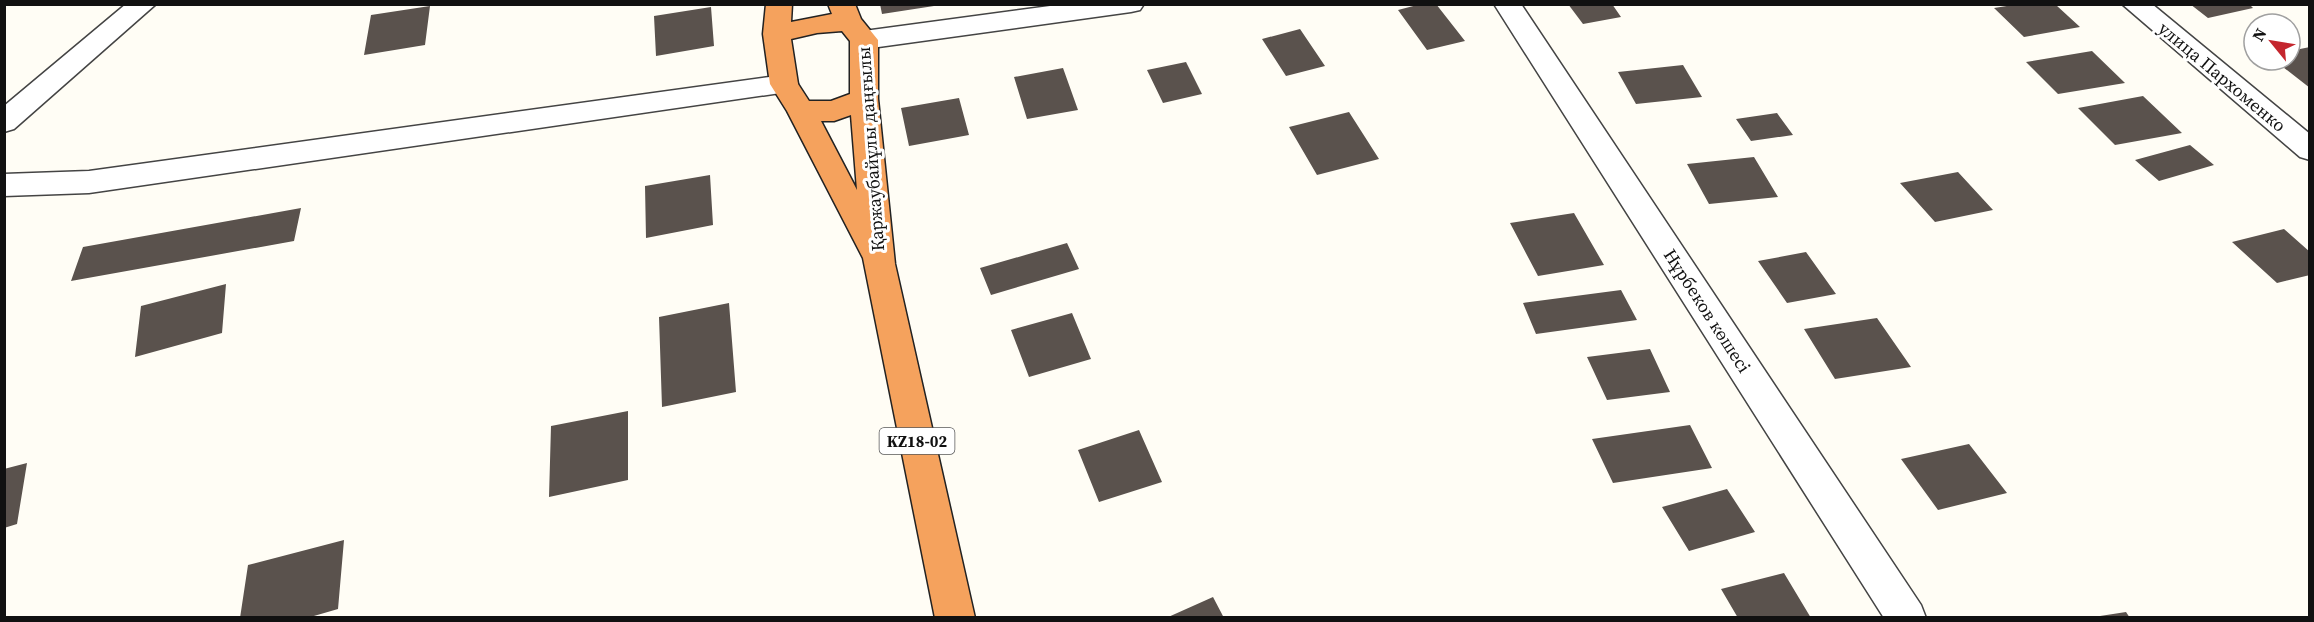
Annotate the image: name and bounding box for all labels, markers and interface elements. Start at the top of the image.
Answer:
north arrow [2242,12,2302,72]
street label: улица Пархоменко [2153,16,2292,138]
text: N [2247,24,2272,45]
street label: Қаржаубайұлы даңғылы [851,46,890,252]
street label: Нұрбеков көшесі [1658,244,1757,378]
road number: KZ18-02 [880,428,954,454]

